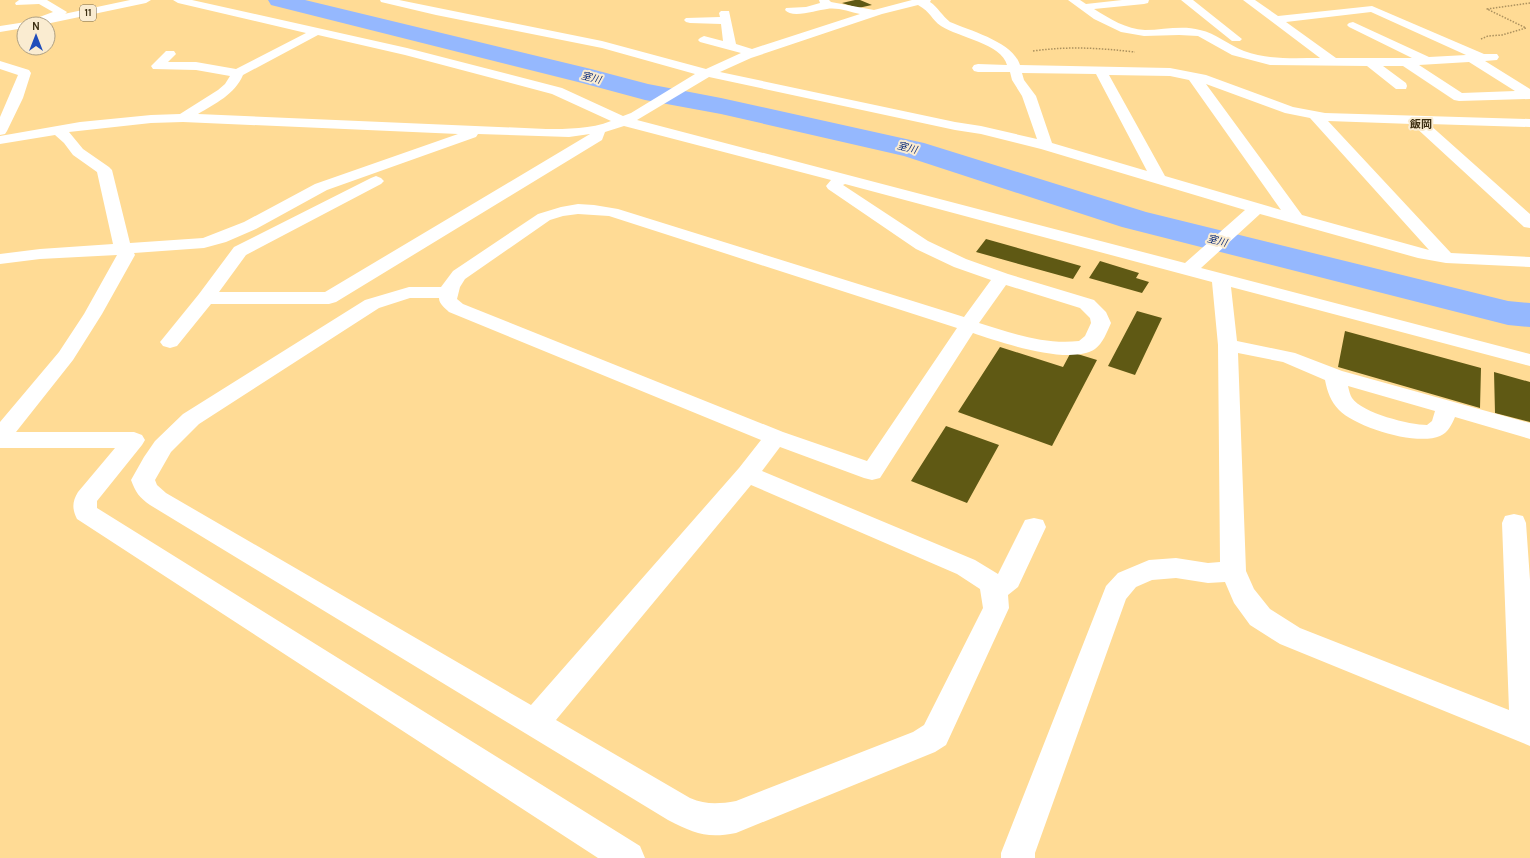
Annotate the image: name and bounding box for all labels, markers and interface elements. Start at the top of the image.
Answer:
road number: 11 [80,5,96,21]
north arrow [16,16,56,56]
text: N [32,20,40,33]
water label: 室川 [580,70,603,86]
district label: 飯岡 [1409,118,1432,131]
water label: 室川 [896,140,919,156]
water label: 室川 [1206,233,1229,249]

